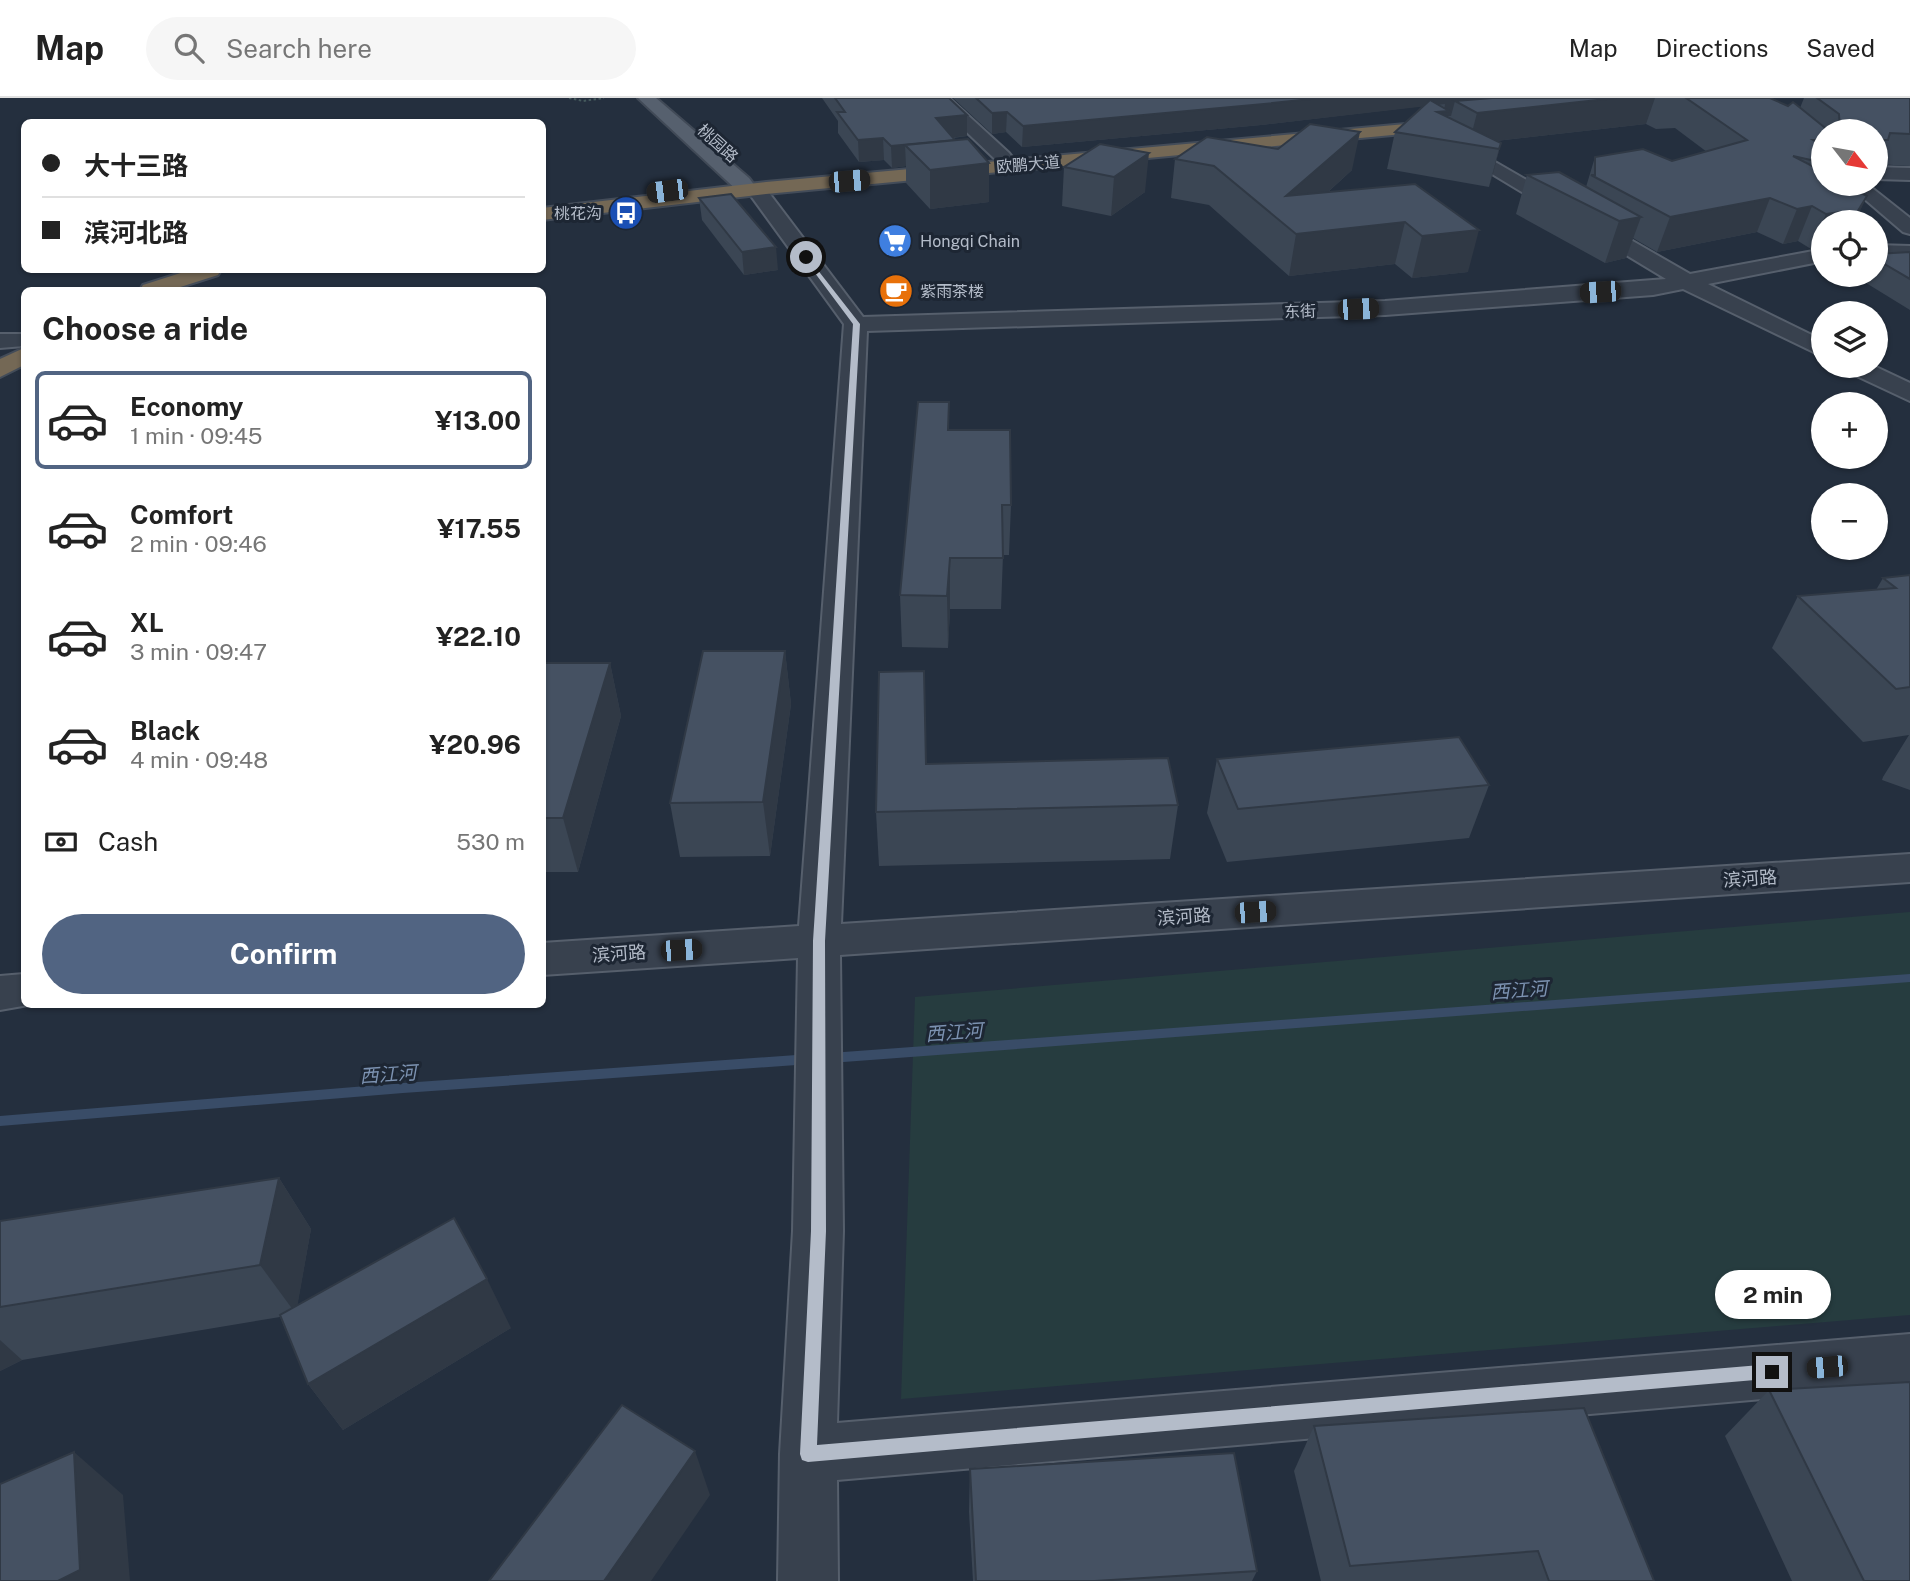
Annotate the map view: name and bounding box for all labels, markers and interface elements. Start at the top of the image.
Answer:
search box [146,17,636,80]
text: Map [35,29,104,67]
icon: search [170,29,208,67]
text: Search here [226,33,372,64]
text: Map [1569,34,1618,62]
text: Directions [1656,34,1768,62]
text: Saved [1806,34,1875,62]
north arrow [1811,119,1888,196]
map controls [1811,119,1888,560]
street label: 桃园路 [693,120,742,166]
text: 大十三路 [84,150,188,181]
street label: 欧鹏大道 [995,152,1061,177]
car [828,169,871,193]
car [645,178,690,204]
bus stop icon: 桃花沟 [607,194,645,232]
place label: 桃花沟 [554,204,602,223]
button: locate [1811,210,1888,287]
text: 滨河北路 [84,217,188,248]
supermarket icon: Hongqi Chain [876,222,914,260]
place label: Hongqi Chain [920,232,1020,251]
route start [790,241,822,273]
cafe icon: 紫雨茶楼 [877,272,915,310]
car [1579,280,1622,304]
place label: 紫雨茶楼 [920,282,984,301]
car [1337,298,1380,320]
street label: 东街 [1284,301,1316,322]
button: layers [1811,301,1888,378]
text: Choose a ride [42,310,248,347]
icon: car [46,389,109,452]
text: Economy [130,391,243,422]
button: + [1811,392,1888,469]
text: ¥13.00 [435,405,521,436]
text: 1 min · 09:45 [130,422,263,449]
button: − [1811,483,1888,560]
icon: car [46,497,109,560]
text: Comfort [130,499,233,530]
text: ¥17.55 [437,513,521,544]
text: 2 min · 09:46 [130,530,267,557]
icon: car [46,605,109,668]
text: XL [130,607,164,638]
text: ¥22.10 [436,621,521,652]
text: 3 min · 09:47 [130,638,267,665]
icon: car [46,713,109,776]
text: Black [130,715,200,746]
text: ¥20.96 [429,729,521,760]
text: 4 min · 09:48 [130,746,268,773]
icon: cash [42,823,80,861]
text: Cash [98,826,158,857]
text: 530 m [456,828,525,855]
street label: 滨河路 [1722,866,1778,891]
car [1234,900,1277,924]
street label: 滨河路 [1156,904,1212,929]
button: Confirm [42,914,525,994]
car [660,938,703,962]
street label: 滨河路 [591,941,647,966]
water label: 西江河 [1490,977,1552,1003]
water label: 西江河 [925,1019,987,1045]
water label: 西江河 [359,1061,421,1087]
callout: 2 min [1714,1270,1830,1320]
text: 2 min [1743,1281,1803,1308]
car [1806,1355,1849,1379]
route end [1756,1356,1788,1388]

